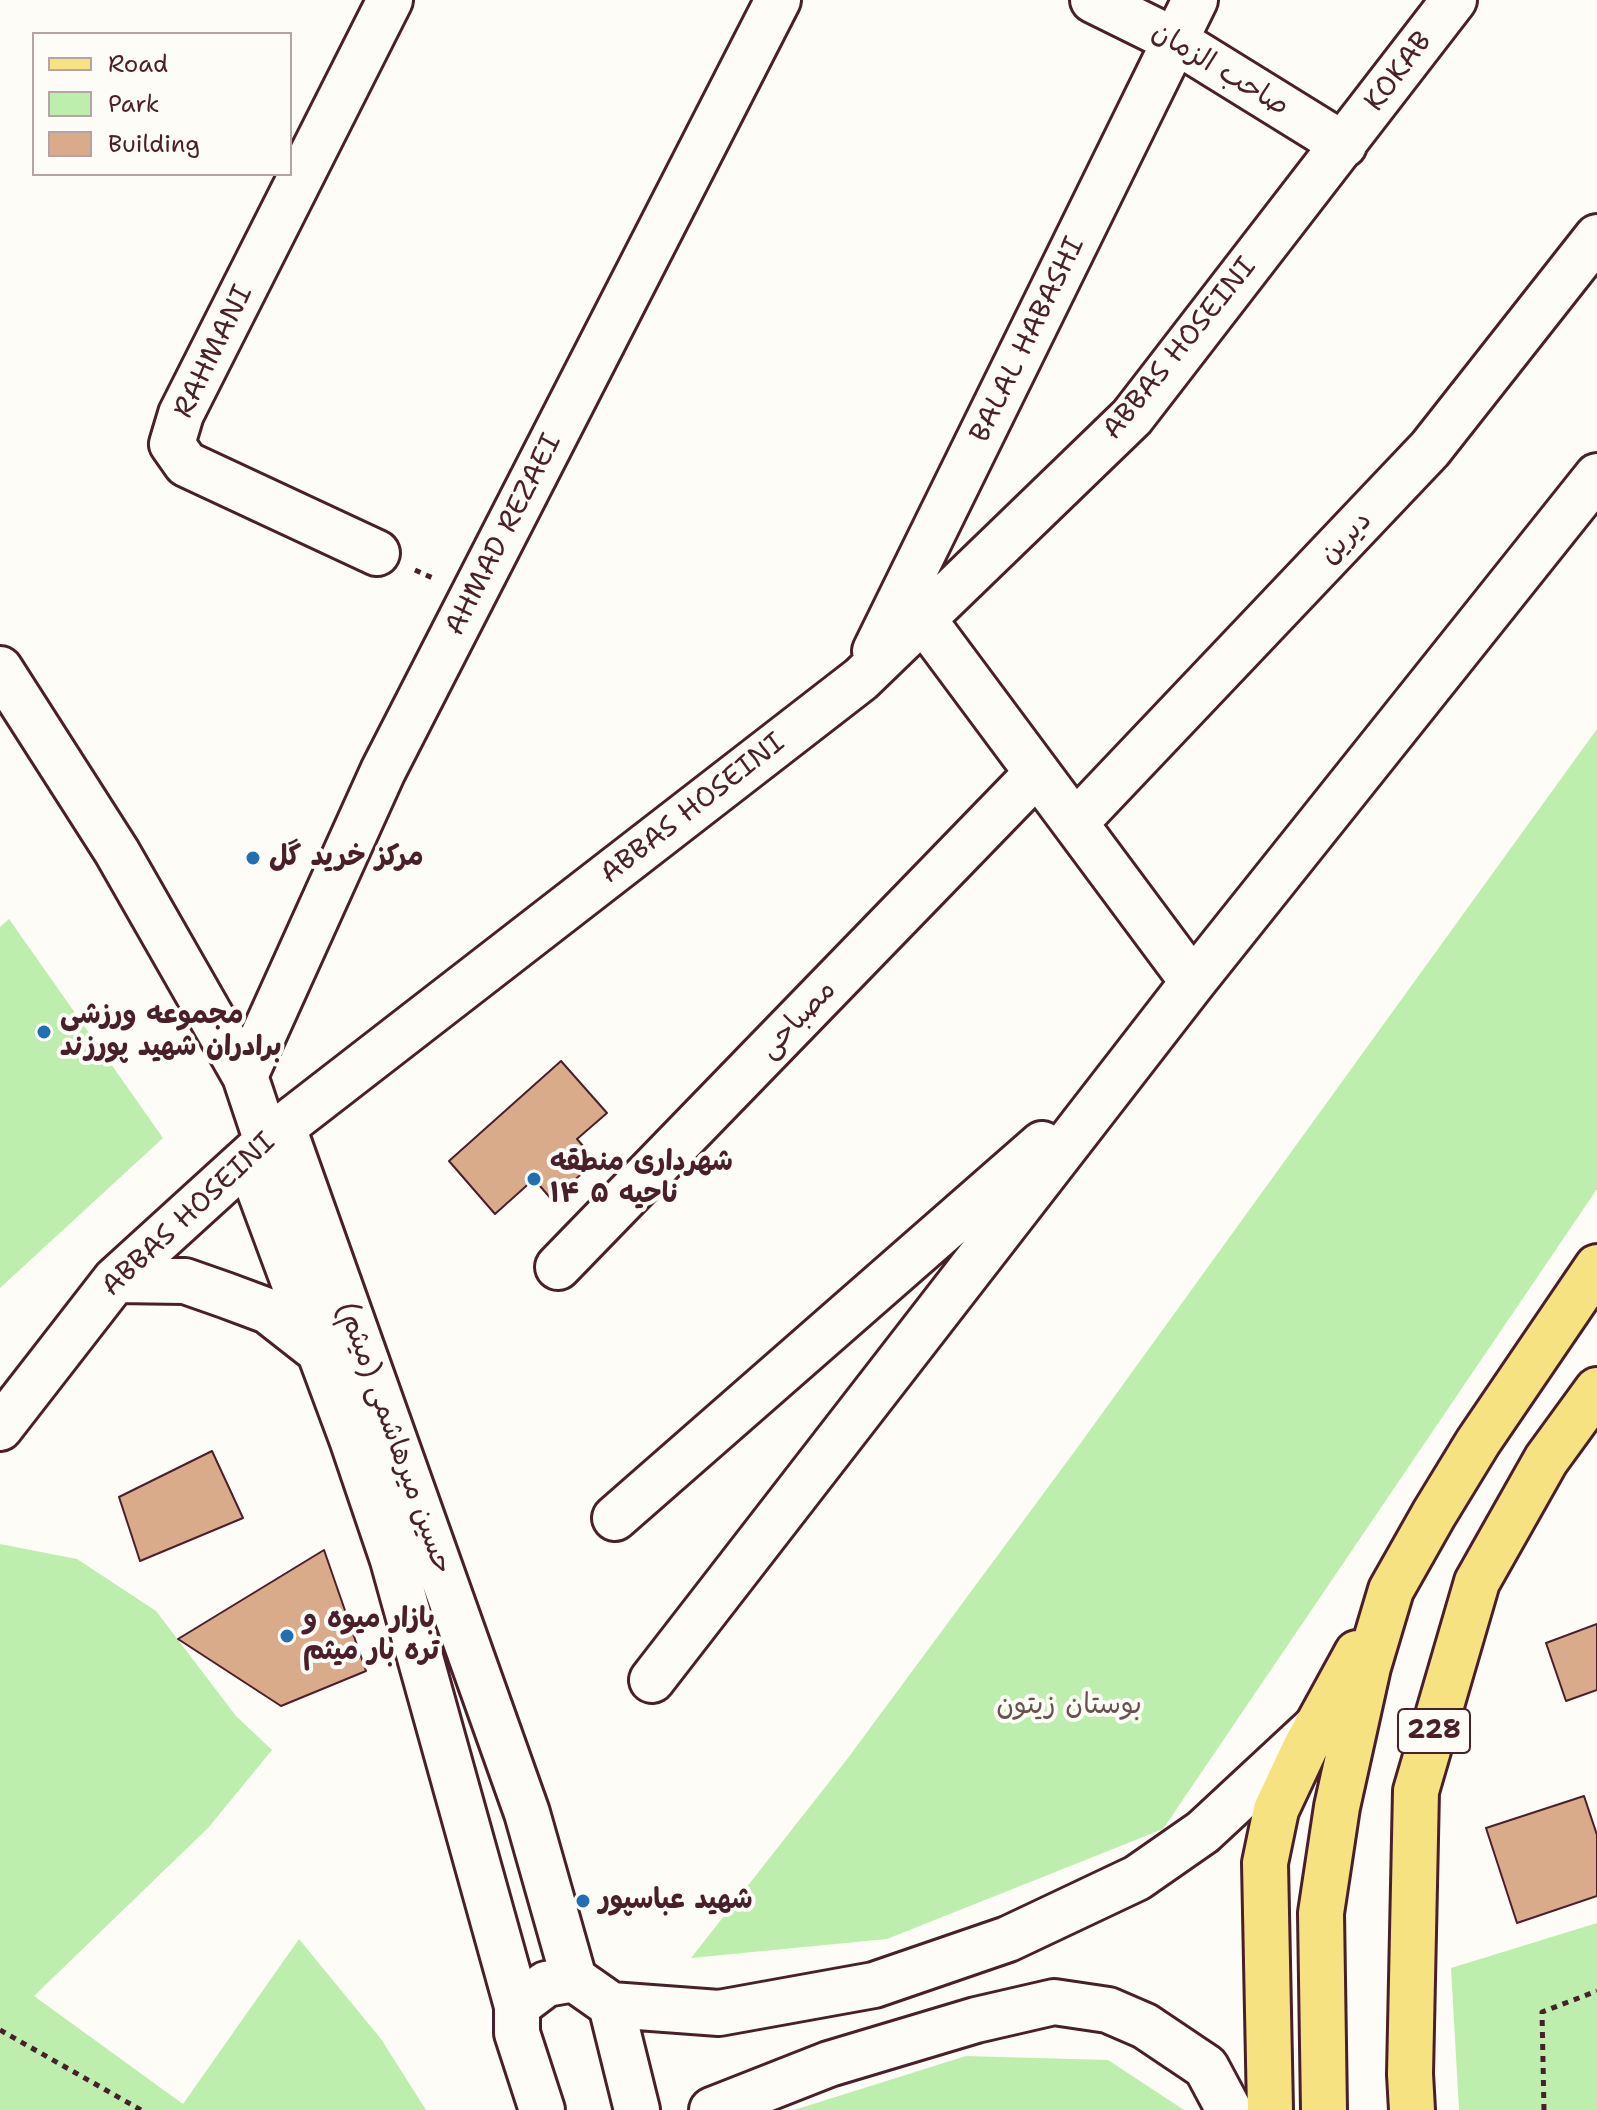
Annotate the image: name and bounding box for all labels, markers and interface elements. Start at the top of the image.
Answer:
street label: صاحب الزمان [1145,16,1295,124]
street label: KOKAB [1358,25,1440,119]
legend [32,32,292,176]
text: Road [108,48,168,80]
text: Park [108,88,160,120]
text: Building [108,128,200,160]
street label: BALAL HABASHI [964,232,1092,448]
street label: ABBAS HOSEINI [1096,251,1264,447]
street label: RAHMANI [167,280,261,424]
street label: AHMAD REZAEI [439,429,569,641]
street label: دیرین [1313,505,1379,571]
street label: ABBAS HOSEINI [594,727,792,891]
place label: مرکز خرید گل [269,841,424,875]
marker: مرکز خرید گل [244,849,262,867]
street label: مصباحی [753,974,843,1066]
place label: مجموعه ورزشی برادران شهید پورزند [60,999,282,1065]
marker: مجموعه ورزشی برادران شهید پورزند [35,1023,53,1041]
street label: ABBAS HOSEINI [95,1126,283,1304]
place label: شهرداری منطقه ۱۴ ناحیه ۵ [550,1146,733,1212]
marker: شهرداری منطقه ۱۴ ناحیه ۵ [525,1170,543,1188]
street label: حسین میرهاشمی (میثم) [329,1297,459,1579]
place label: بازار میوه و تره بار میثم [303,1603,439,1669]
marker: بازار میوه و تره بار میثم [278,1627,296,1645]
park label: بوستان زیتون [996,1689,1142,1723]
road number: 228 [1398,1709,1470,1753]
place label: شهید عباسپور [599,1884,753,1918]
marker: شهید عباسپور [574,1892,592,1910]

